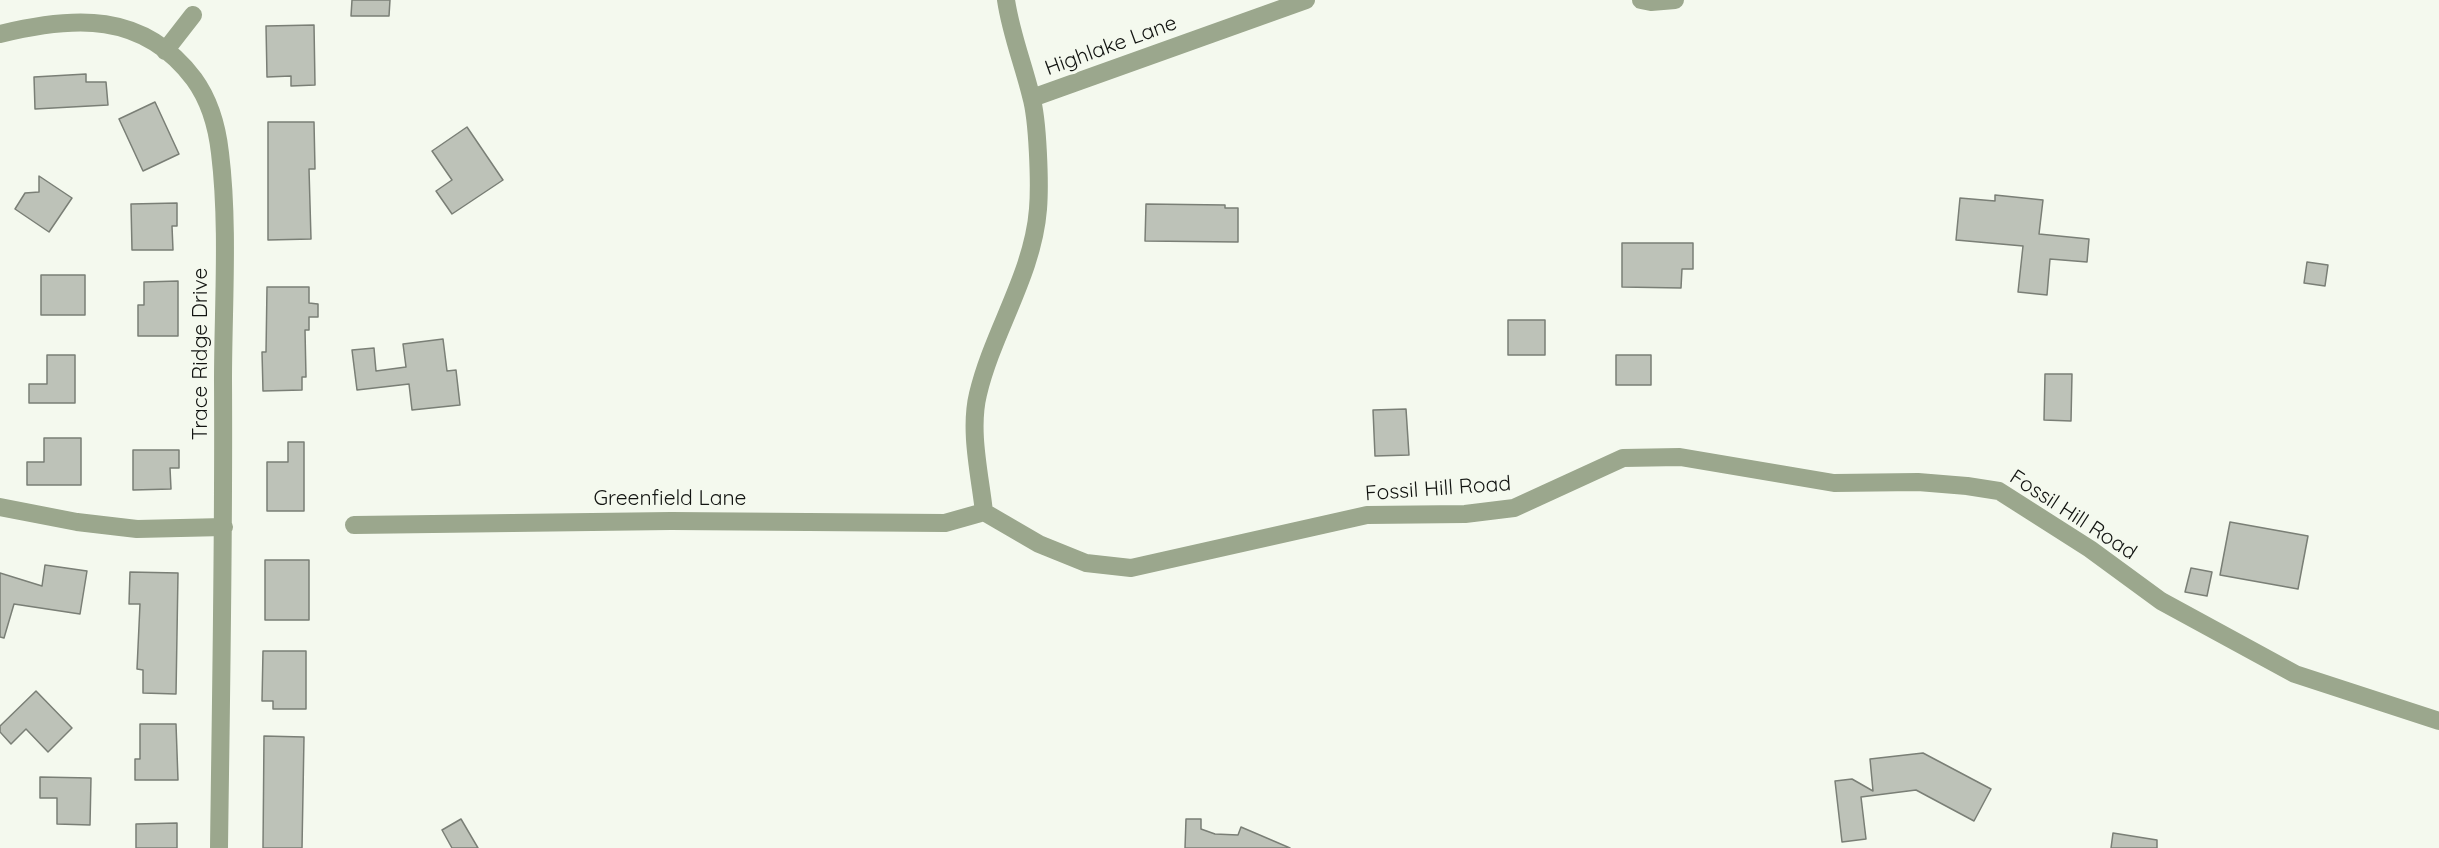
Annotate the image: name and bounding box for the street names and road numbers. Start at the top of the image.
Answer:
street label: Highlake Lane [1042,10,1180,82]
street label: Trace Ridge Drive [188,268,214,440]
street label: Fossil Hill Road [2005,465,2141,565]
street label: Fossil Hill Road [1364,471,1512,507]
street label: Greenfield Lane [594,486,746,512]

